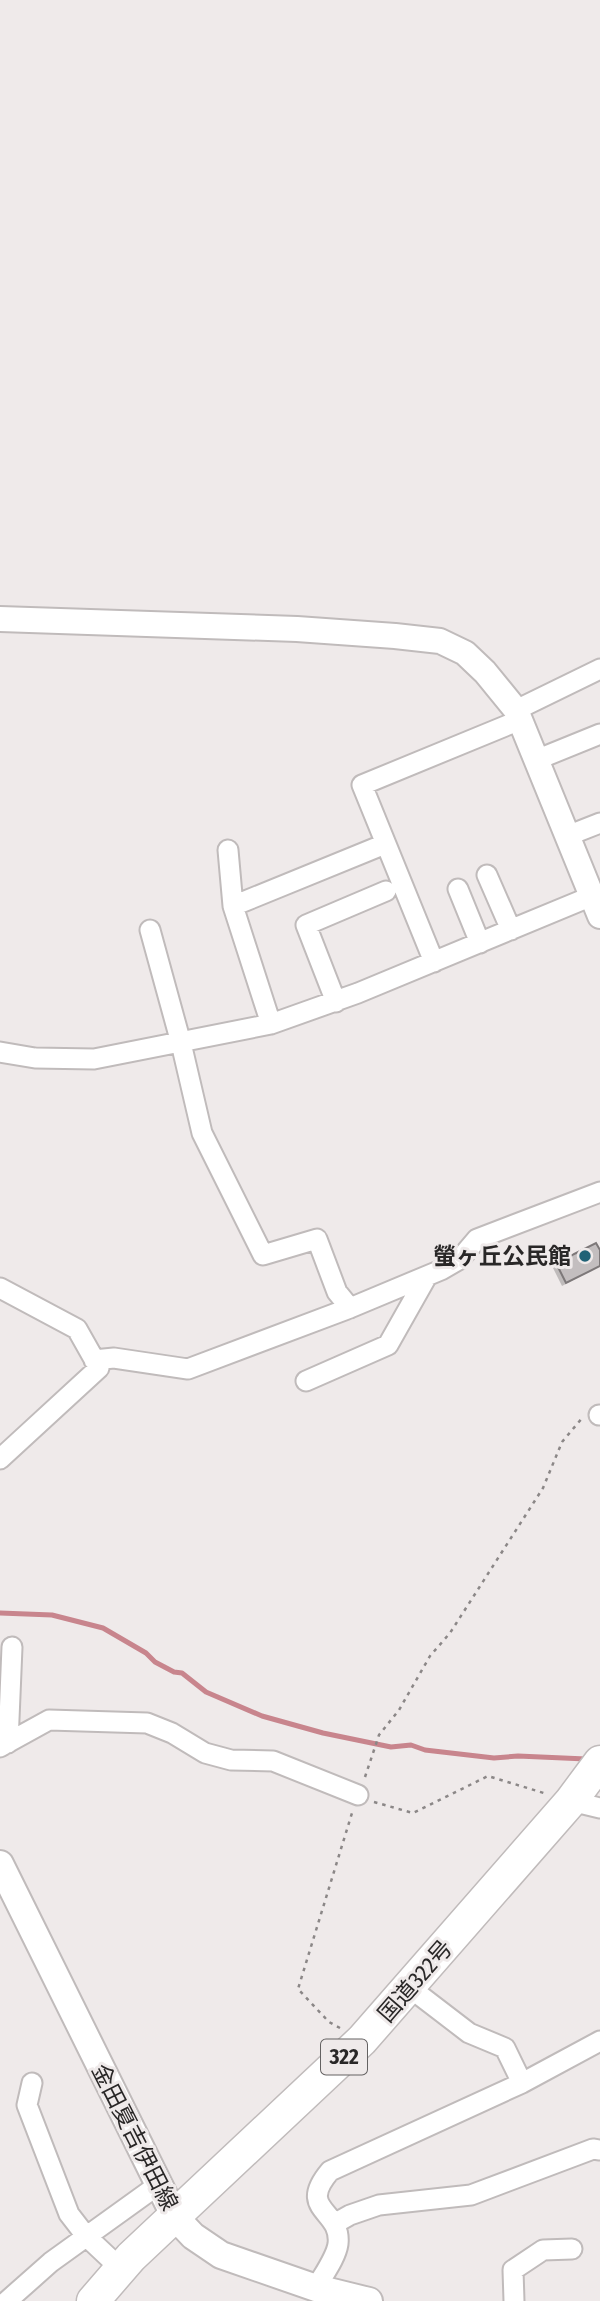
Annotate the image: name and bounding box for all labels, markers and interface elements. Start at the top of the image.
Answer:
place label: 螢ヶ丘公民館 [433,1242,571,1270]
marker: 螢ヶ丘公民館 [577,1248,593,1264]
street label: 国道322号 [372,1934,458,2028]
road number: 322 [321,2039,367,2074]
street label: 金田夏吉伊田線 [86,2059,184,2215]

